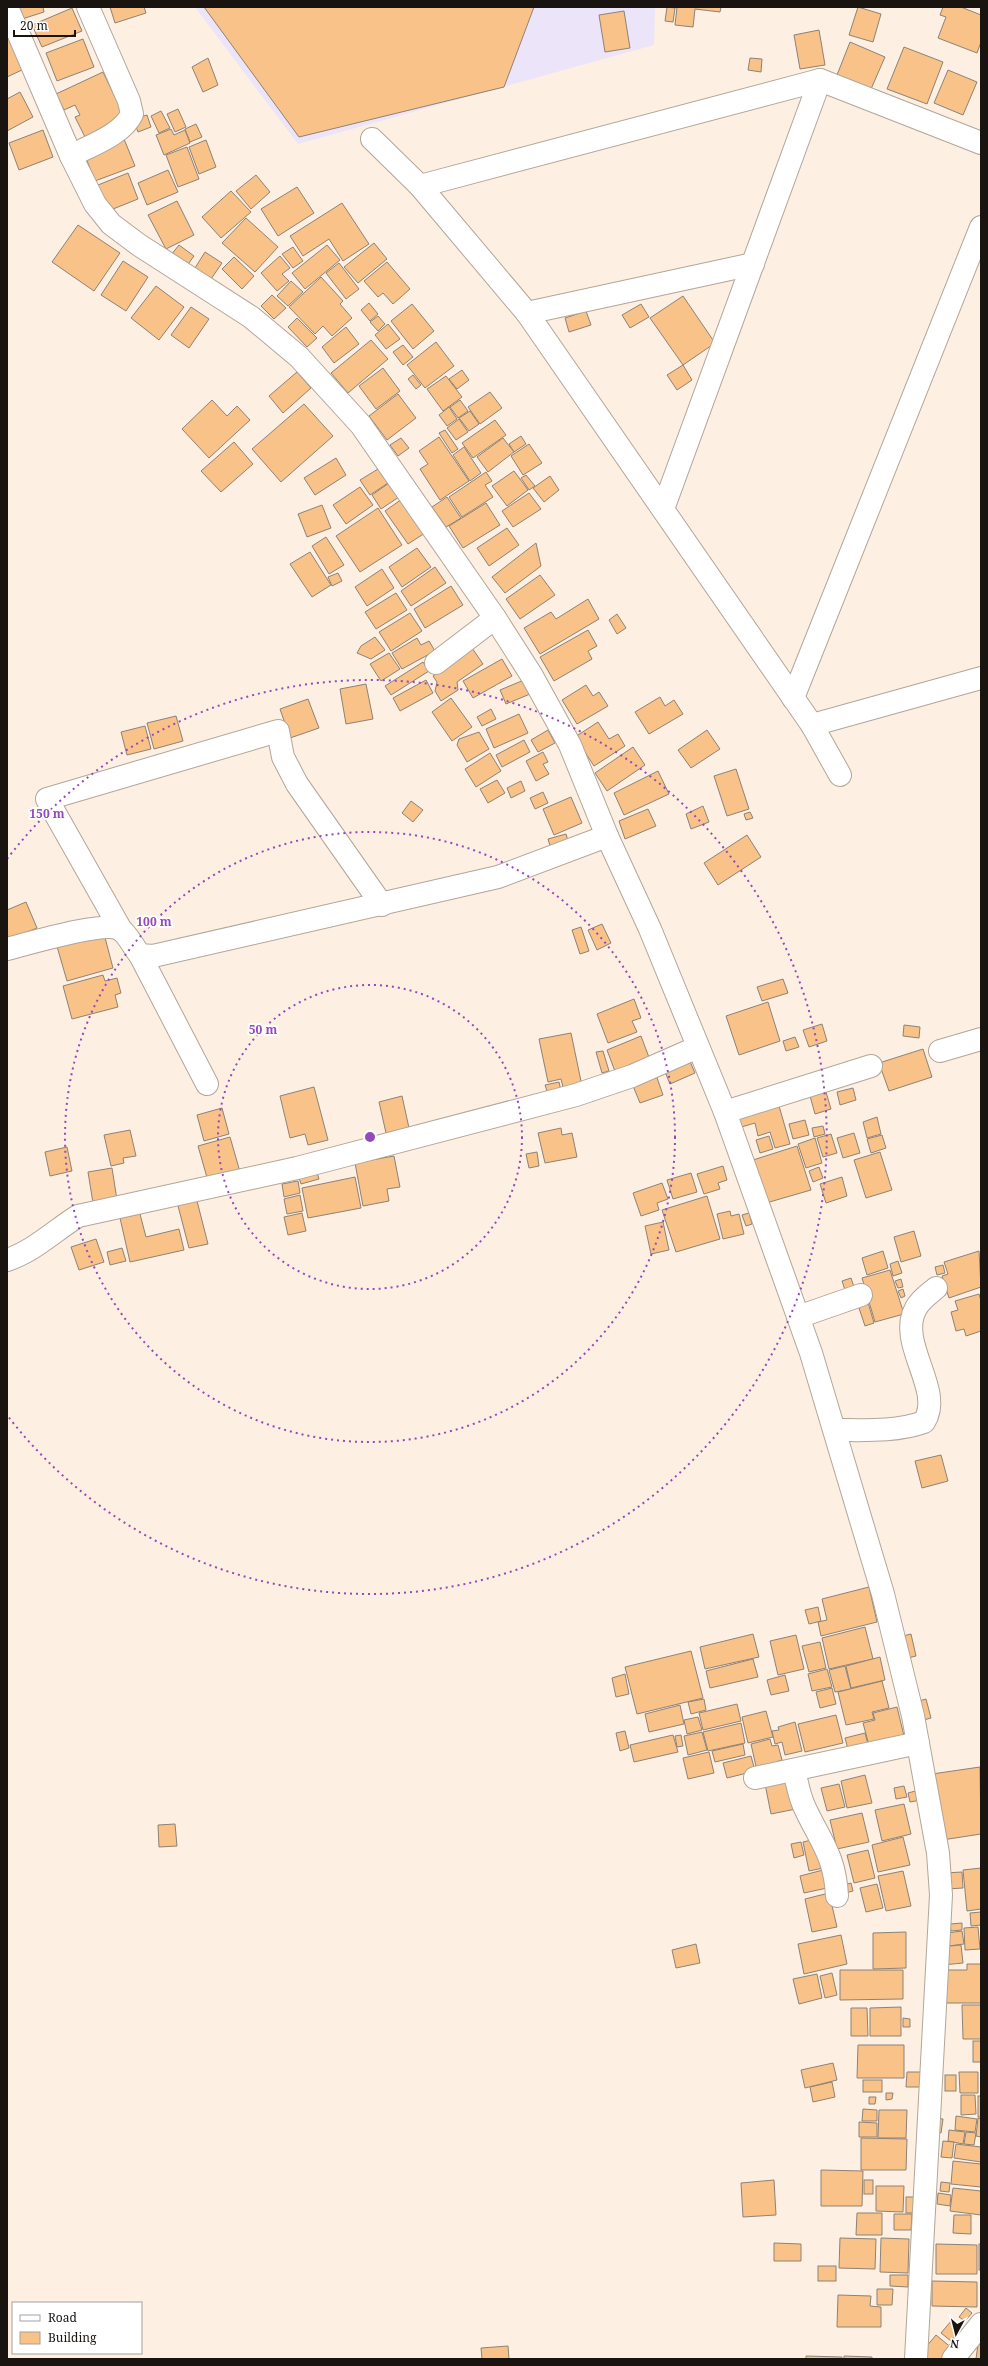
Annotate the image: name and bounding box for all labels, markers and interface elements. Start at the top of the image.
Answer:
scale bar [14,12,75,38]
text: 20 m [20,17,48,34]
text: 150 m [29,805,65,822]
text: 100 m [136,913,172,930]
text: 50 m [249,1021,277,1038]
centre of rings [363,1130,377,1144]
legend [12,2302,142,2354]
text: Road [48,2309,78,2326]
north arrow [936,2314,976,2354]
text: Building [48,2329,97,2346]
text: N [949,2336,960,2352]

